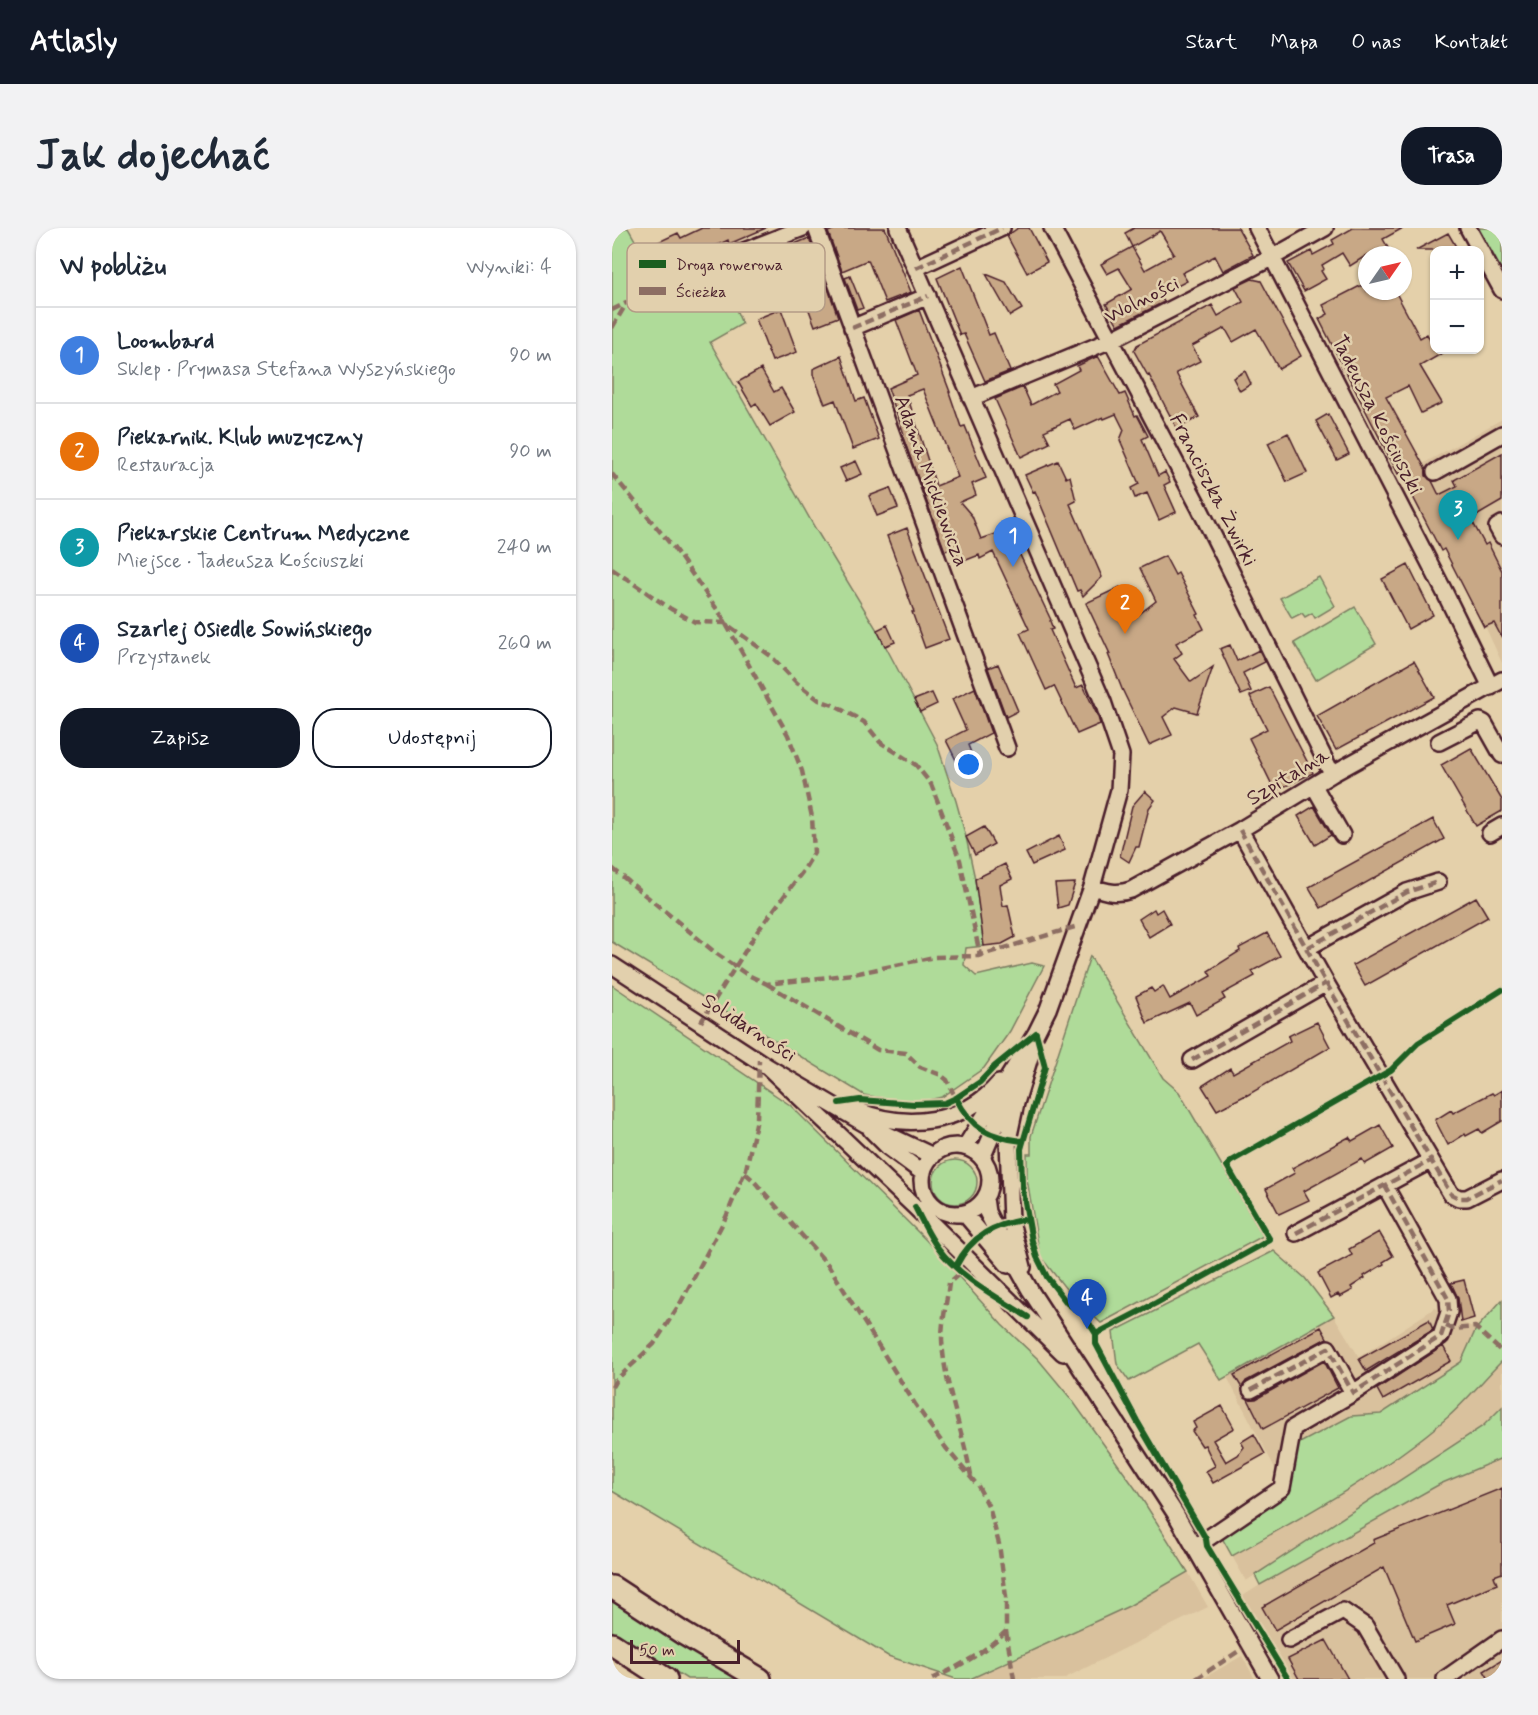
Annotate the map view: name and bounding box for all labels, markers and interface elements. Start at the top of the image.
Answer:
text: Atlasly [30,24,118,61]
text: Start [1185,28,1237,56]
text: Mapa [1270,28,1318,56]
text: O nas [1351,28,1401,56]
text: Kontakt [1434,28,1508,56]
button: Trasa [1401,127,1502,185]
text: Jak dojechać [36,129,270,184]
legend [627,243,825,312]
north arrow [1358,246,1412,300]
map controls [1430,246,1484,354]
button: + [1430,246,1484,300]
text: W pobliżu [60,250,166,284]
text: Wyniki: 4 [466,254,552,281]
text: Droga rowerowa [676,255,783,276]
street label: Wolności [1100,269,1184,331]
text: Ścieżka [676,282,727,303]
button: − [1430,300,1484,354]
text: Loombard [117,328,214,356]
street label: Tadeusza Kościuszki [1325,330,1429,500]
text: 1 [75,342,84,369]
text: 90 m [509,342,552,369]
text: Sklep · Prymasa Stefana Wyszyńskiego [117,356,456,383]
street label: Adama Mickiewicza [887,391,975,571]
street label: Franciszka Żwirki [1162,409,1264,571]
text: Piekarnik. Klub muzyczny [117,424,363,452]
text: 2 [75,438,84,465]
text: 90 m [509,438,552,465]
text: Restauracja [117,452,215,479]
pin: 3 [1438,490,1478,540]
pin: 1 [994,518,1032,567]
text: Piekarskie Centrum Medyczne [117,520,410,548]
text: 3 [75,534,84,561]
text: 240 m [497,534,552,561]
text: Miejsce · Tadeusza Kościuszki [117,548,364,575]
pin: 2 [1106,584,1144,634]
text: Szarlej Osiedle Sowińskiego [117,616,372,644]
text: 4 [74,630,85,657]
text: 260 m [498,630,552,657]
text: Przystanek [117,644,211,671]
button: Zapisz [60,708,300,768]
button: Udostępnij [312,708,552,768]
street label: Szpitalna [1241,741,1335,813]
your location [954,750,983,779]
street label: Solidarności [696,987,802,1069]
pin: 4 [1068,1280,1106,1329]
scale bar [630,1637,740,1664]
text: 50 m [639,1640,675,1661]

